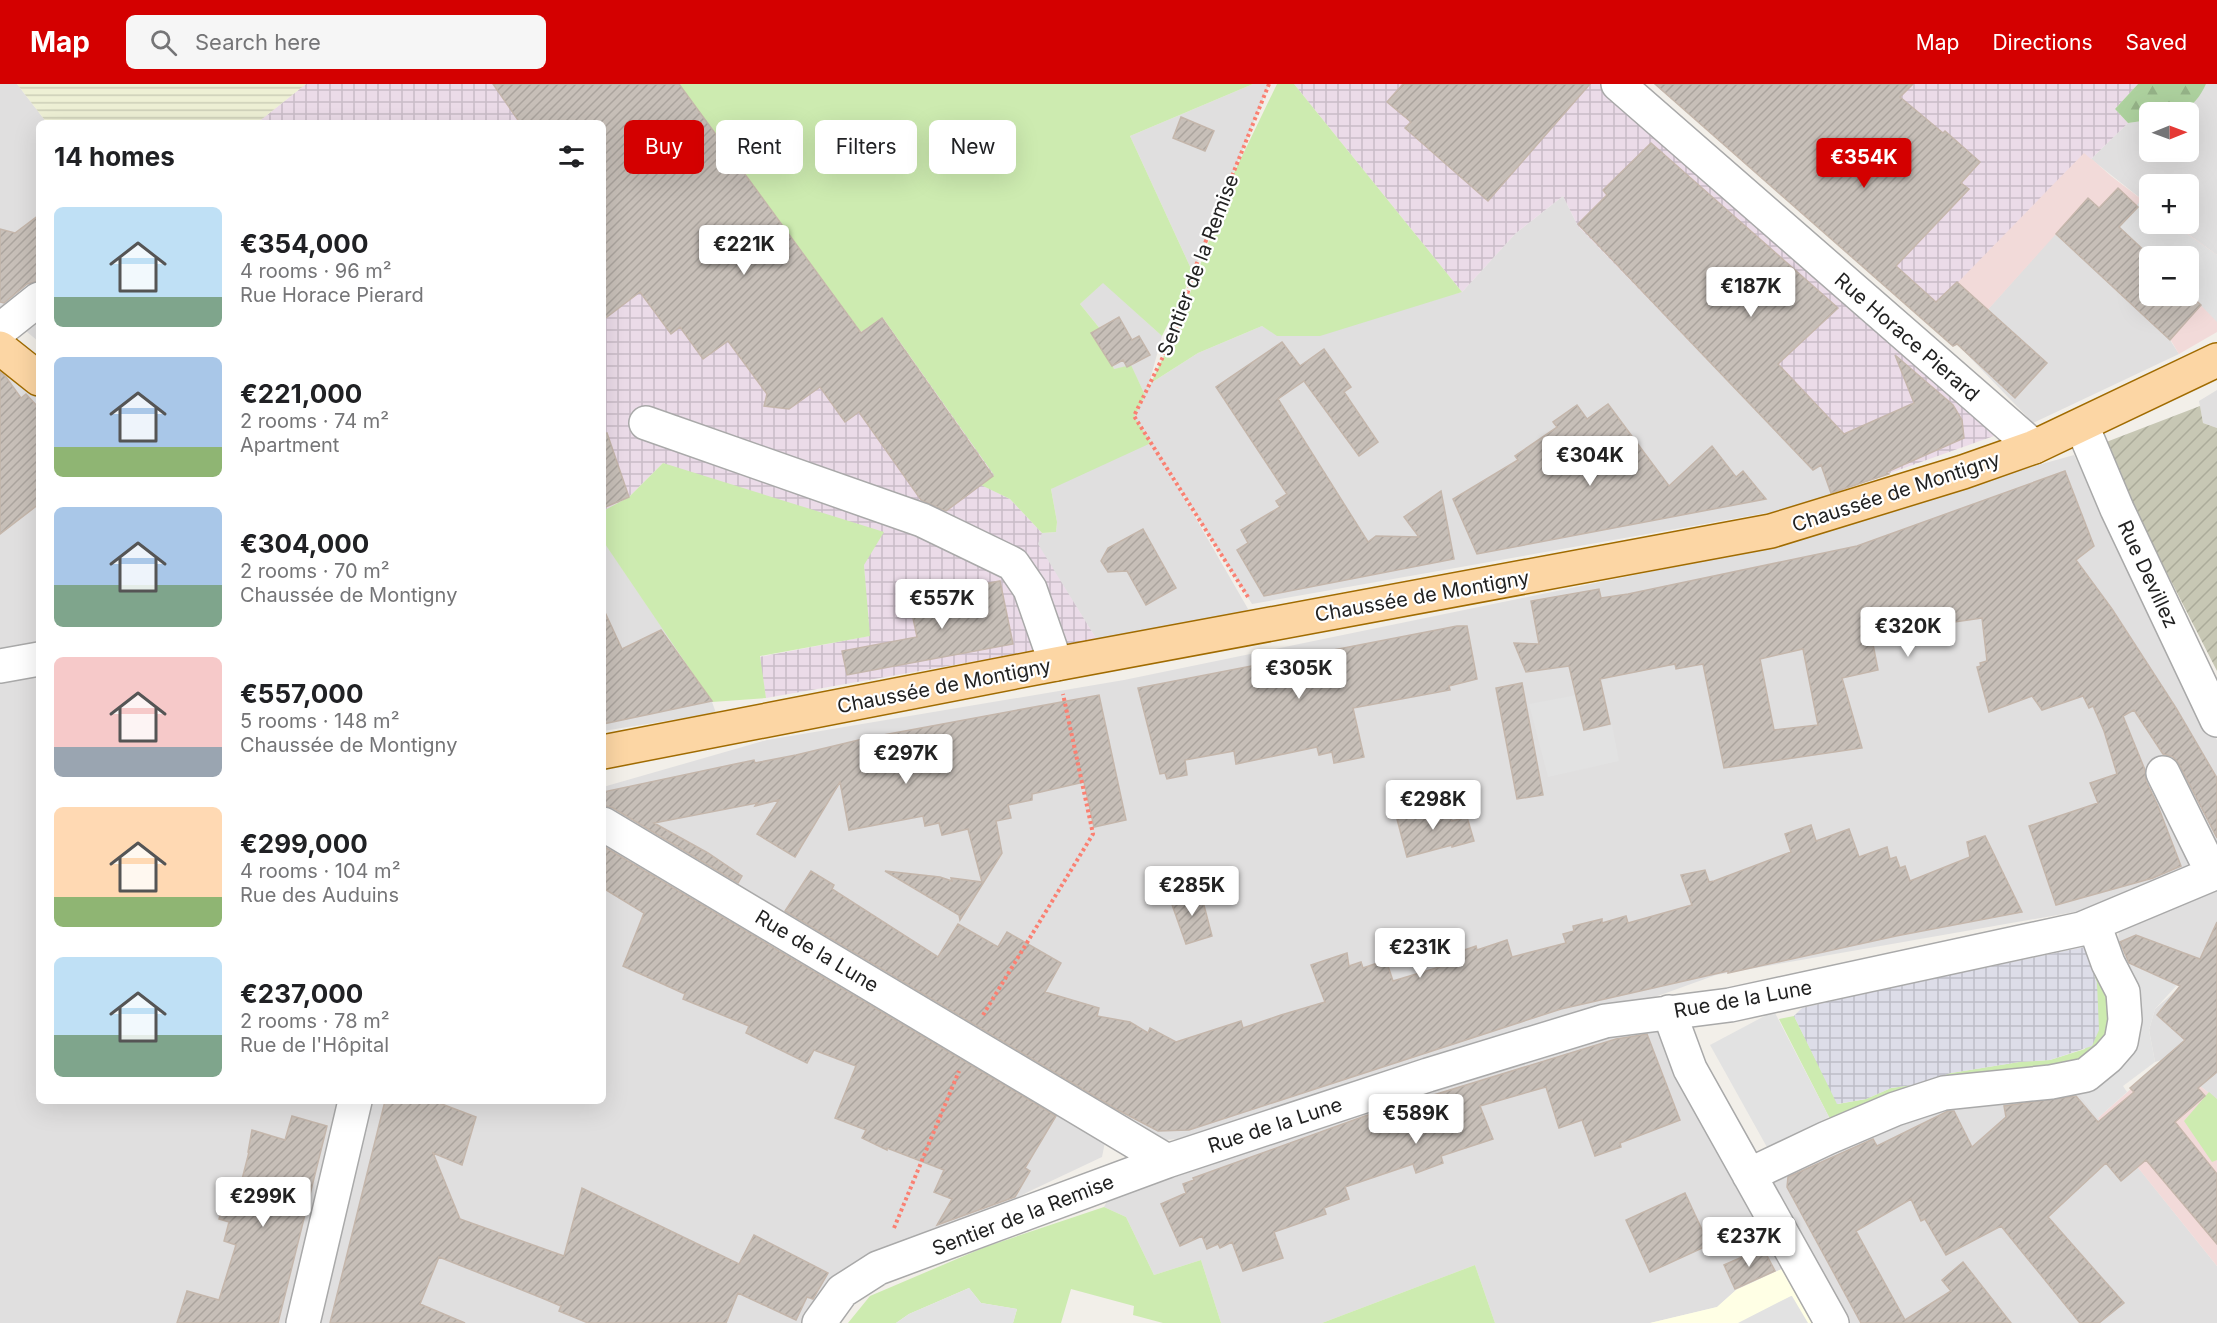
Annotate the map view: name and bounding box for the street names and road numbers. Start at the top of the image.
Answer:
street label: Sentier de la Remise [1152,171,1244,359]
street label: Rue Horace Pierard [1830,268,1984,406]
street label: Chaussée de Montigny [1789,447,2003,537]
street label: Rue Devillez [2113,516,2183,632]
street label: Chaussée de Montigny [1313,565,1531,627]
street label: Chaussée de Montigny [835,653,1053,719]
street label: Rue de la Lune [751,905,883,997]
street label: Rue de la Lune [1672,975,1814,1023]
street label: Rue de la Lune [1205,1092,1345,1158]
street label: Sentier de la Remise [929,1169,1117,1261]

